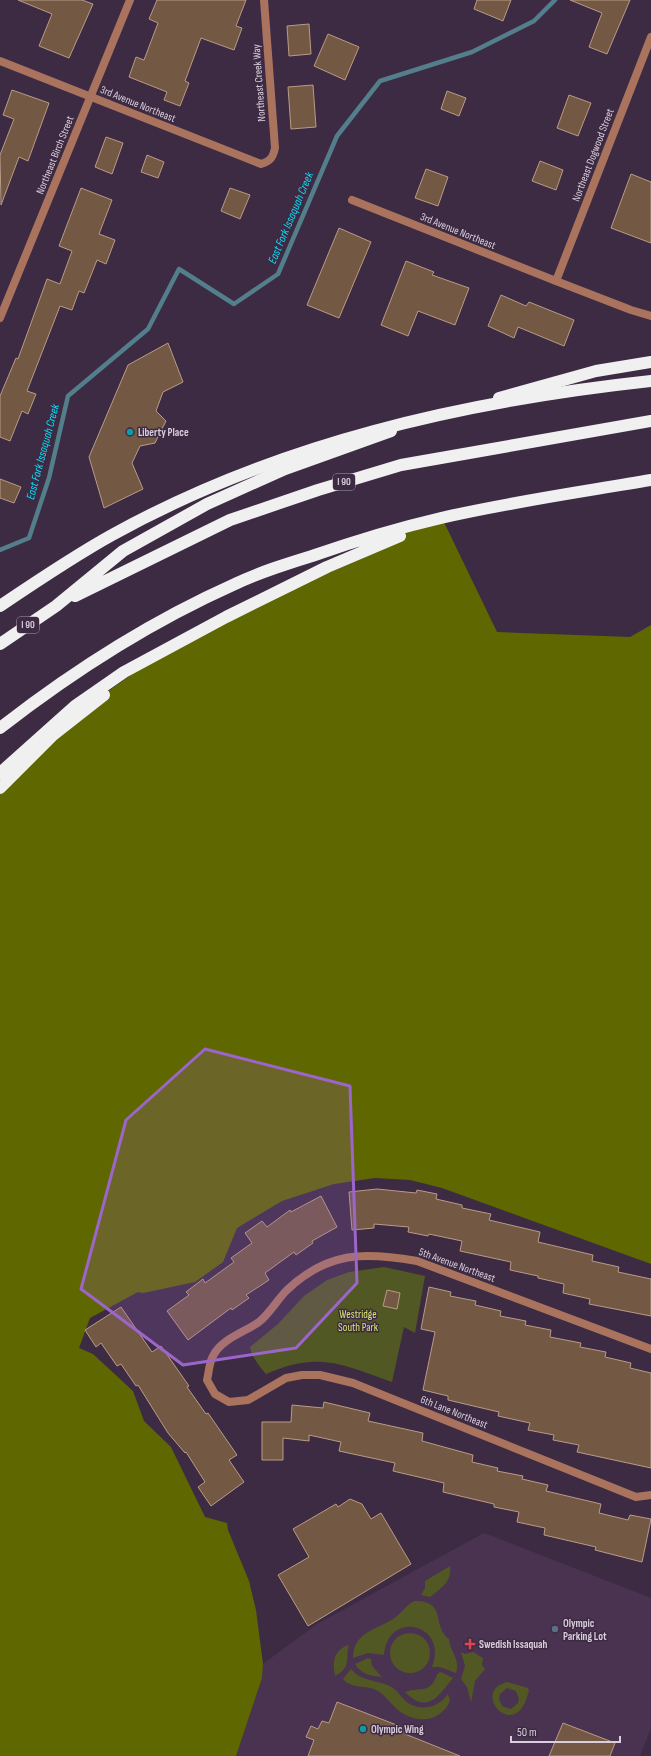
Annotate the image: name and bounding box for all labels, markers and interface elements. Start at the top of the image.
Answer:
street label: Northeast Creek Way [250,43,268,122]
street label: 3rd Avenue Northeast [98,83,178,125]
street label: Northeast Dogwood Street [569,106,617,203]
street label: Northeast Birch Street [33,113,77,196]
water label: East Fork Issaquah Creek [265,169,317,266]
street label: 3rd Avenue Northeast [418,210,498,252]
water label: East Fork Issaquah Creek [23,402,63,501]
place label: Liberty Place [138,426,189,439]
marker: Liberty Place [125,427,135,437]
road number: I 90 [333,474,355,490]
road number: I 90 [17,617,39,633]
street label: 5th Avenue Northeast [417,1245,498,1285]
park label: Westridge South Park [338,1308,379,1334]
street label: 6th Lane Northeast [419,1393,490,1432]
place label: Olympic Parking Lot [563,1617,607,1643]
marker: Olympic Parking Lot [550,1624,560,1634]
marker: Swedish Issaquah [464,1638,476,1650]
place label: Swedish Issaquah [479,1638,547,1651]
scale bar [511,1718,620,1744]
place label: Olympic Wing [371,1723,424,1736]
marker: Olympic Wing [358,1724,368,1734]
text: 50 m [517,1725,537,1740]

